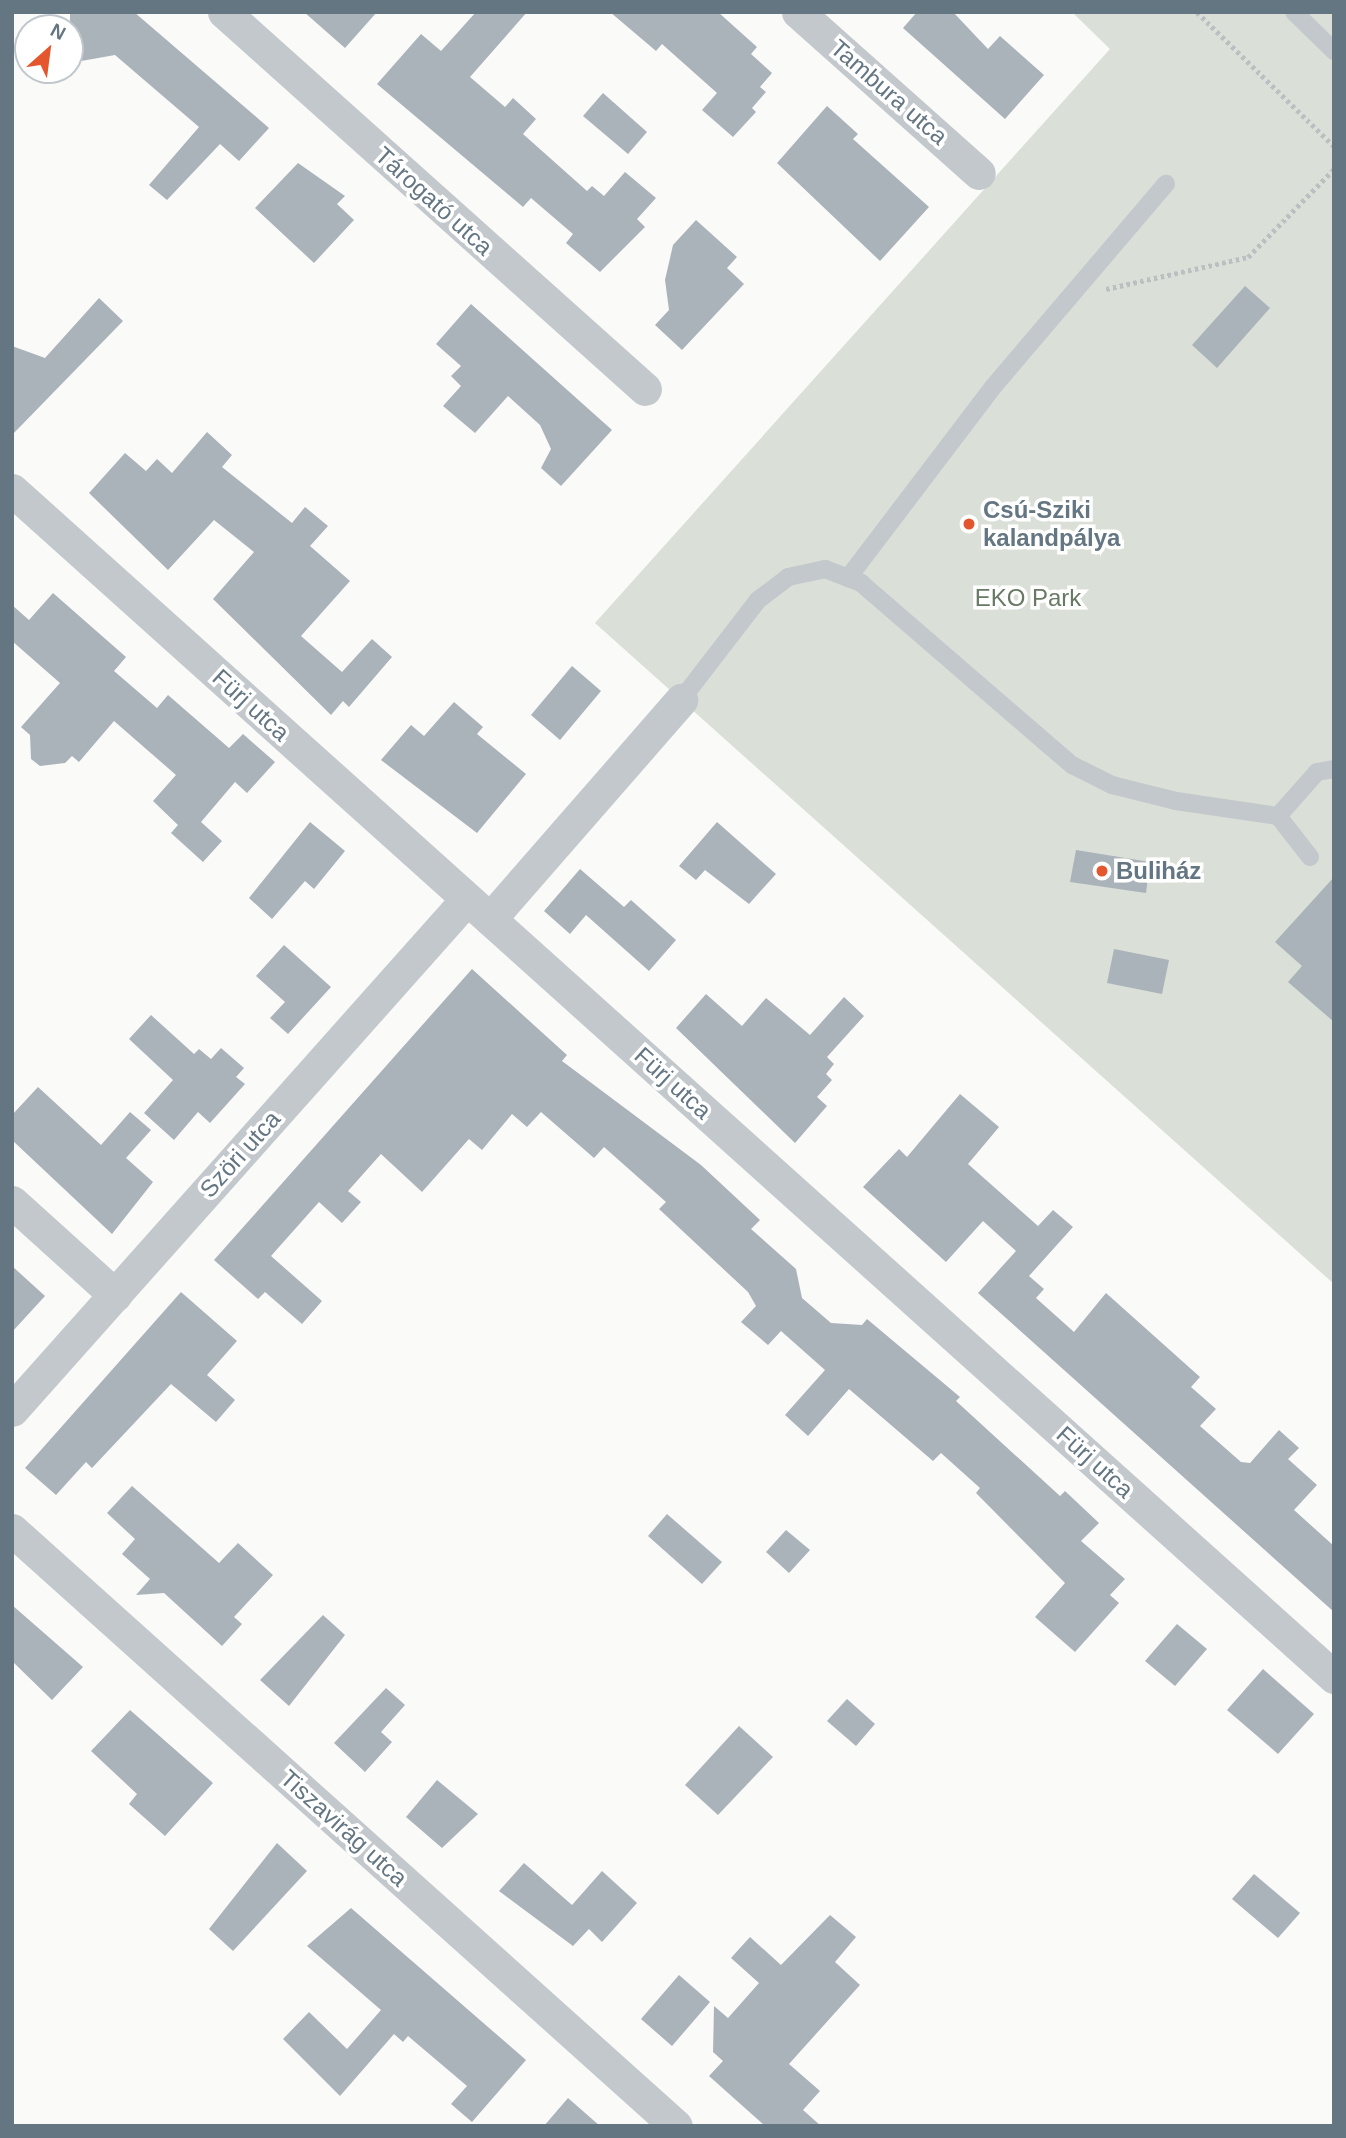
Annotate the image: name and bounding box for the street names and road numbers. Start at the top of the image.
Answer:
street label: Tambura utca [825,33,953,151]
street label: Tárogató utca [369,141,499,261]
street label: Fürj utca [207,663,295,747]
street label: Fürj utca [629,1041,717,1125]
street label: Szöri utca [194,1105,286,1203]
street label: Fürj utca [1051,1420,1139,1504]
street label: Tiszavirág utca [275,1764,413,1892]

